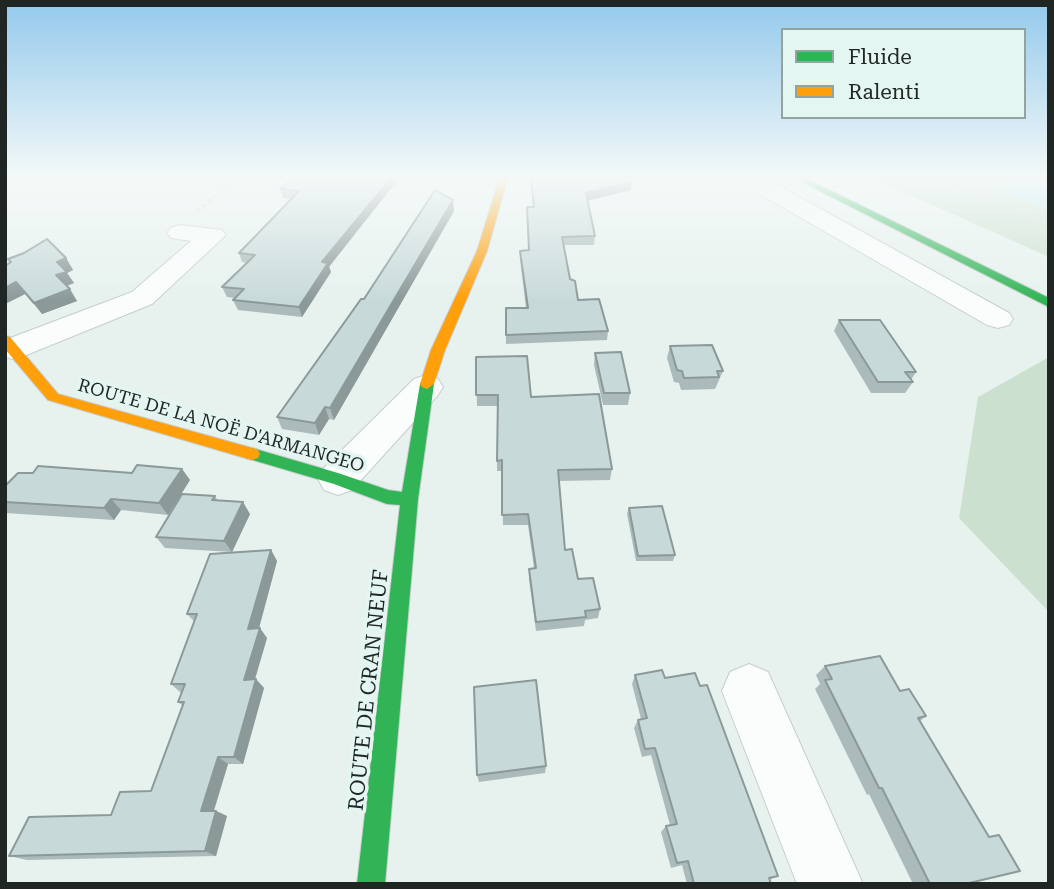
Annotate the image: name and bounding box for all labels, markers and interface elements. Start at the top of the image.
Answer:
legend [781,28,1026,119]
text: Fluide [848,45,912,69]
text: Ralenti [848,80,920,104]
street label: ROUTE DE LA NOË D'ARMANGEO [75,375,367,477]
street label: ROUTE DE CRAN NEUF [344,568,394,812]

